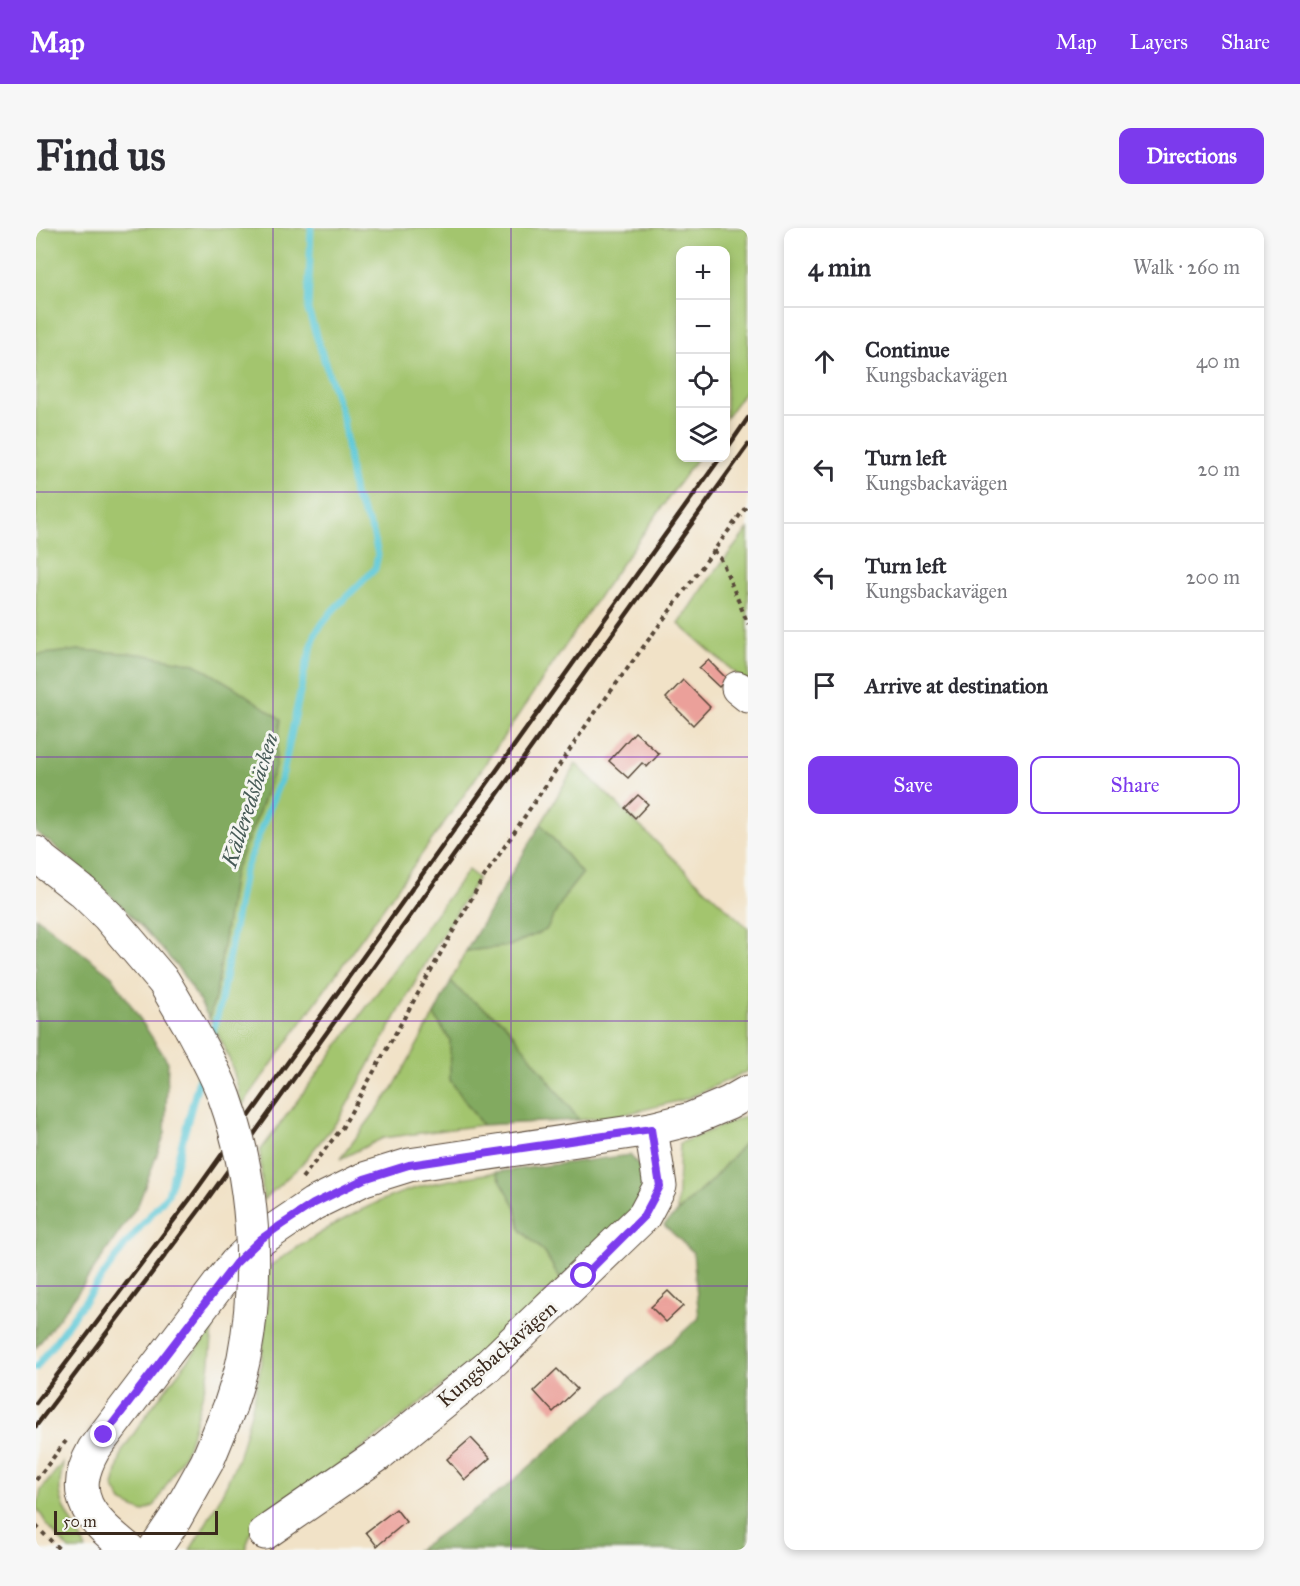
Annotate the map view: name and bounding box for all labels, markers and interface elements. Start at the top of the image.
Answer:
text: Map [30,25,85,60]
text: Map [1056,29,1097,55]
text: Layers [1130,29,1188,55]
text: Share [1221,29,1270,55]
button: Directions [1119,128,1264,184]
text: Find us [36,130,166,182]
map controls [676,246,730,462]
button: + [676,246,730,300]
text: 4 min [808,251,871,283]
text: Walk · 260 m [1133,255,1240,279]
button: − [676,300,730,354]
text: Continue [865,336,950,363]
icon: ahead [808,345,841,378]
text: 40 m [1196,349,1240,373]
button: locate [676,354,730,408]
text: Kungsbackavägen [865,363,1008,387]
button: layers [676,408,730,462]
text: Turn left [865,444,947,471]
icon: left [808,453,841,486]
text: 20 m [1197,457,1240,481]
text: Kungsbackavägen [865,471,1008,495]
text: Turn left [865,552,947,579]
icon: left [808,561,841,594]
text: 200 m [1186,565,1240,589]
text: Kungsbackavägen [865,579,1008,603]
icon: arrive [808,669,841,702]
text: Arrive at destination [865,672,1048,699]
water label: Kålleredsbäcken [215,729,285,871]
button: Save [808,756,1018,814]
button: Share [1030,756,1240,814]
route start [570,1262,596,1288]
street label: Kungsbackavägen [432,1295,562,1413]
route end [90,1421,116,1447]
scale bar [54,1508,218,1536]
text: 50 m [63,1512,97,1531]

